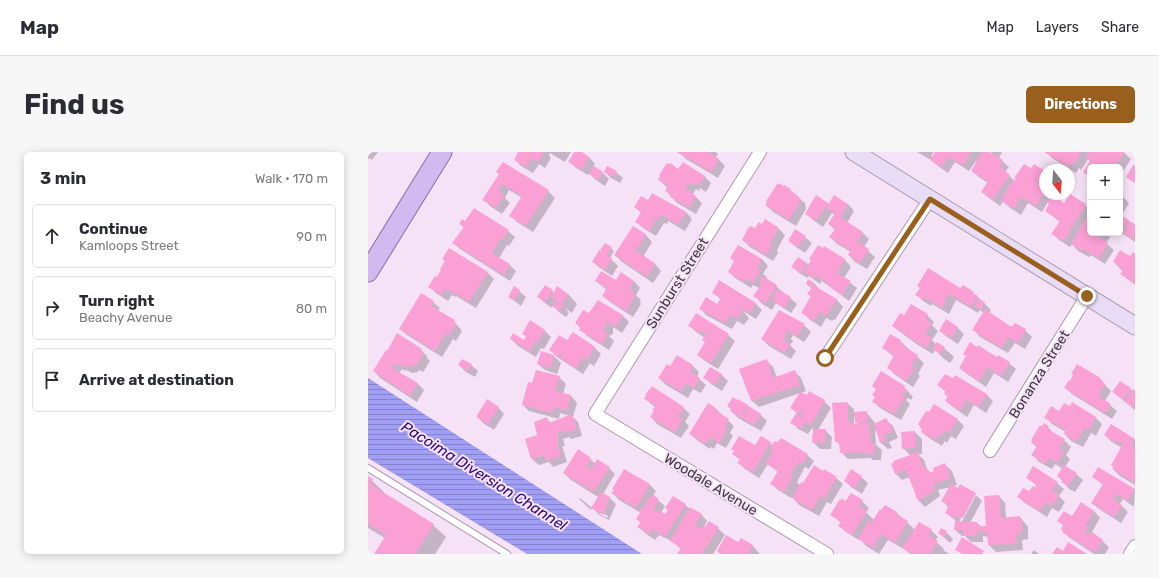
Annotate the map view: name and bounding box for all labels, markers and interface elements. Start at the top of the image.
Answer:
text: Map [20,16,59,39]
text: Map [987,19,1014,36]
text: Layers [1036,19,1079,36]
text: Share [1101,19,1139,36]
button: Directions [1026,86,1135,123]
text: Find us [24,88,124,121]
north arrow [1039,164,1075,200]
map controls [1087,164,1123,236]
button: + [1087,164,1123,200]
text: 3 min [40,168,86,188]
text: Walk · 170 m [255,171,328,186]
button: − [1087,200,1123,236]
text: Continue [79,220,148,238]
icon: ahead [41,225,63,247]
text: 90 m [296,229,327,244]
street label: Sunburst Street [643,234,713,332]
text: Kamloops Street [79,238,179,253]
route end [1078,287,1096,305]
text: Turn right [79,292,154,310]
icon: right [41,297,63,319]
text: 80 m [296,301,327,316]
text: Beachy Avenue [79,310,172,325]
street label: Bonanza Street [1005,327,1074,422]
route start [816,349,834,367]
icon: arrive [41,369,63,391]
text: Arrive at destination [79,371,234,389]
water label: Pacoima Diversion Channel [398,418,570,535]
street label: Woodale Avenue [661,450,761,519]

